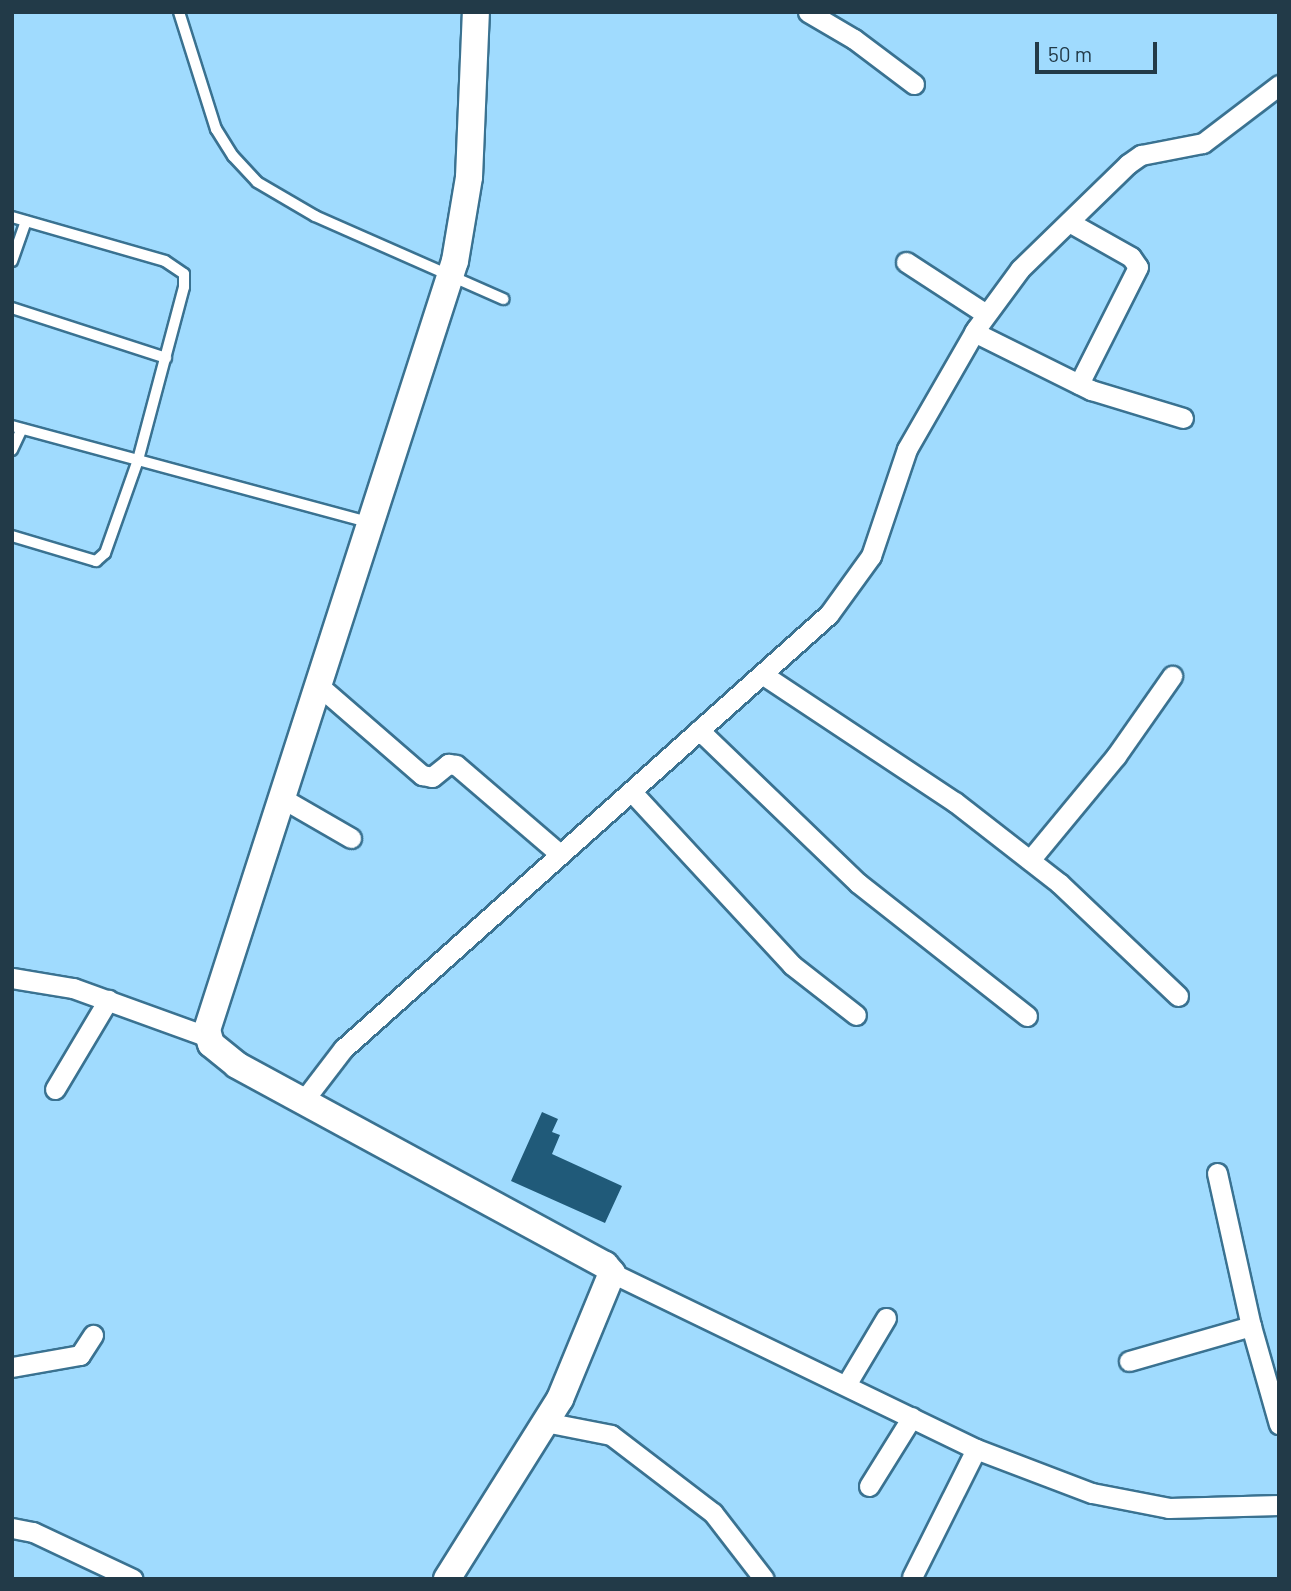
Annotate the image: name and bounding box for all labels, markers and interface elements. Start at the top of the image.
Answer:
scale bar [1039,28,1162,72]
text: 50 m [1048,41,1092,66]

